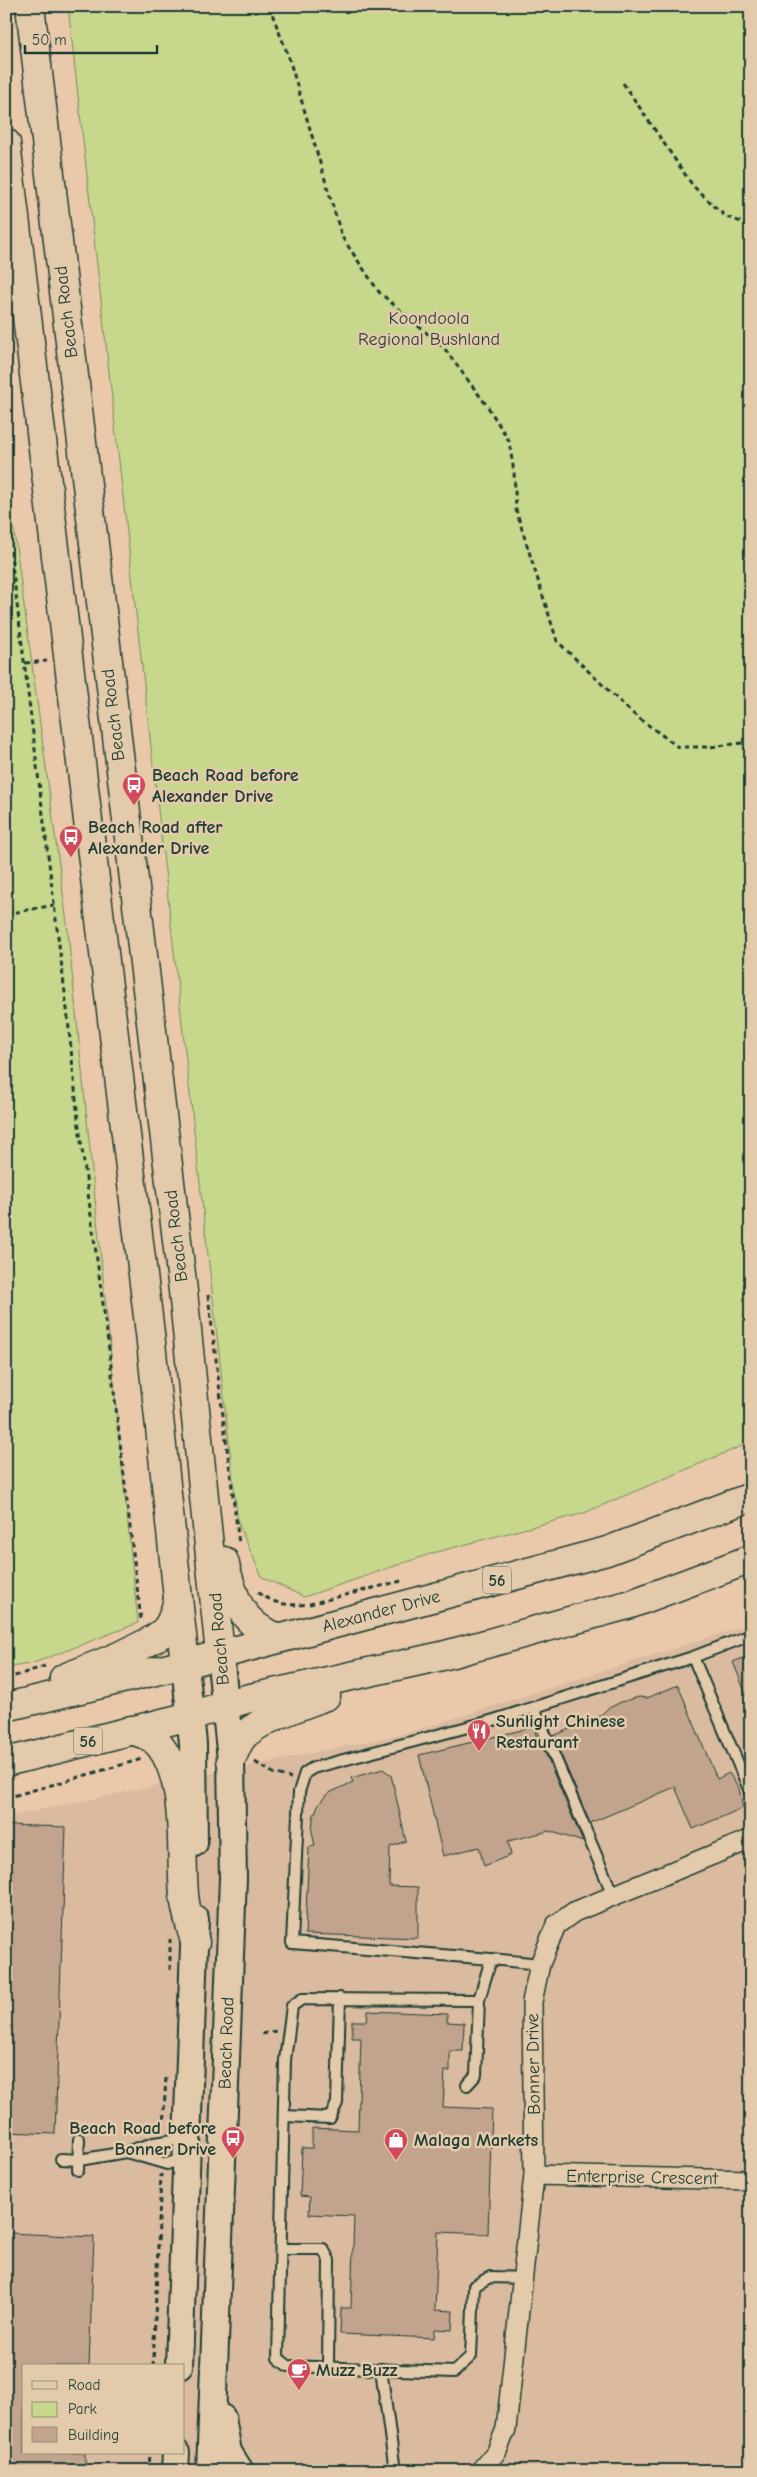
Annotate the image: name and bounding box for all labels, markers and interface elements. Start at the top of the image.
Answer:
scale bar [25,22,158,54]
text: 50 m [32,31,67,49]
street label: Beach Road [50,265,83,359]
park label: Koondoola Regional Bushland [358,308,500,350]
street label: Beach Road [97,668,130,762]
place label: Beach Road before Alexander Drive [152,765,299,807]
bus stop icon: Beach Road before Alexander Drive [121,772,147,806]
place label: Beach Road after Alexander Drive [88,817,223,859]
bus stop icon: Beach Road after Alexander Drive [58,824,84,858]
street label: Beach Road [160,1189,193,1283]
road number: 56 [483,1566,511,1594]
street label: Alexander Drive [320,1586,442,1637]
street label: Beach Road [205,1592,234,1686]
place label: Sunlight Chinese Restaurant [496,1711,625,1753]
restaurant icon: Sunlight Chinese Restaurant [466,1718,492,1752]
road number: 56 [74,1728,102,1754]
street label: Beach Road [214,1996,239,2090]
street label: Bonner Drive [522,2013,545,2115]
place label: Beach Road before Bonner Drive [69,2118,216,2160]
bus stop icon: Beach Road before Bonner Drive [220,2125,246,2159]
shop icon: Malaga Markets [383,2127,409,2161]
place label: Malaga Markets [414,2130,539,2151]
street label: Enterprise Crescent [566,2166,719,2189]
cafe icon: Muzz Buzz [286,2357,312,2391]
place label: Muzz Buzz [316,2360,398,2381]
legend [22,2364,185,2454]
text: Road [68,2376,100,2394]
text: Park [68,2400,97,2418]
text: Building [68,2426,119,2444]

